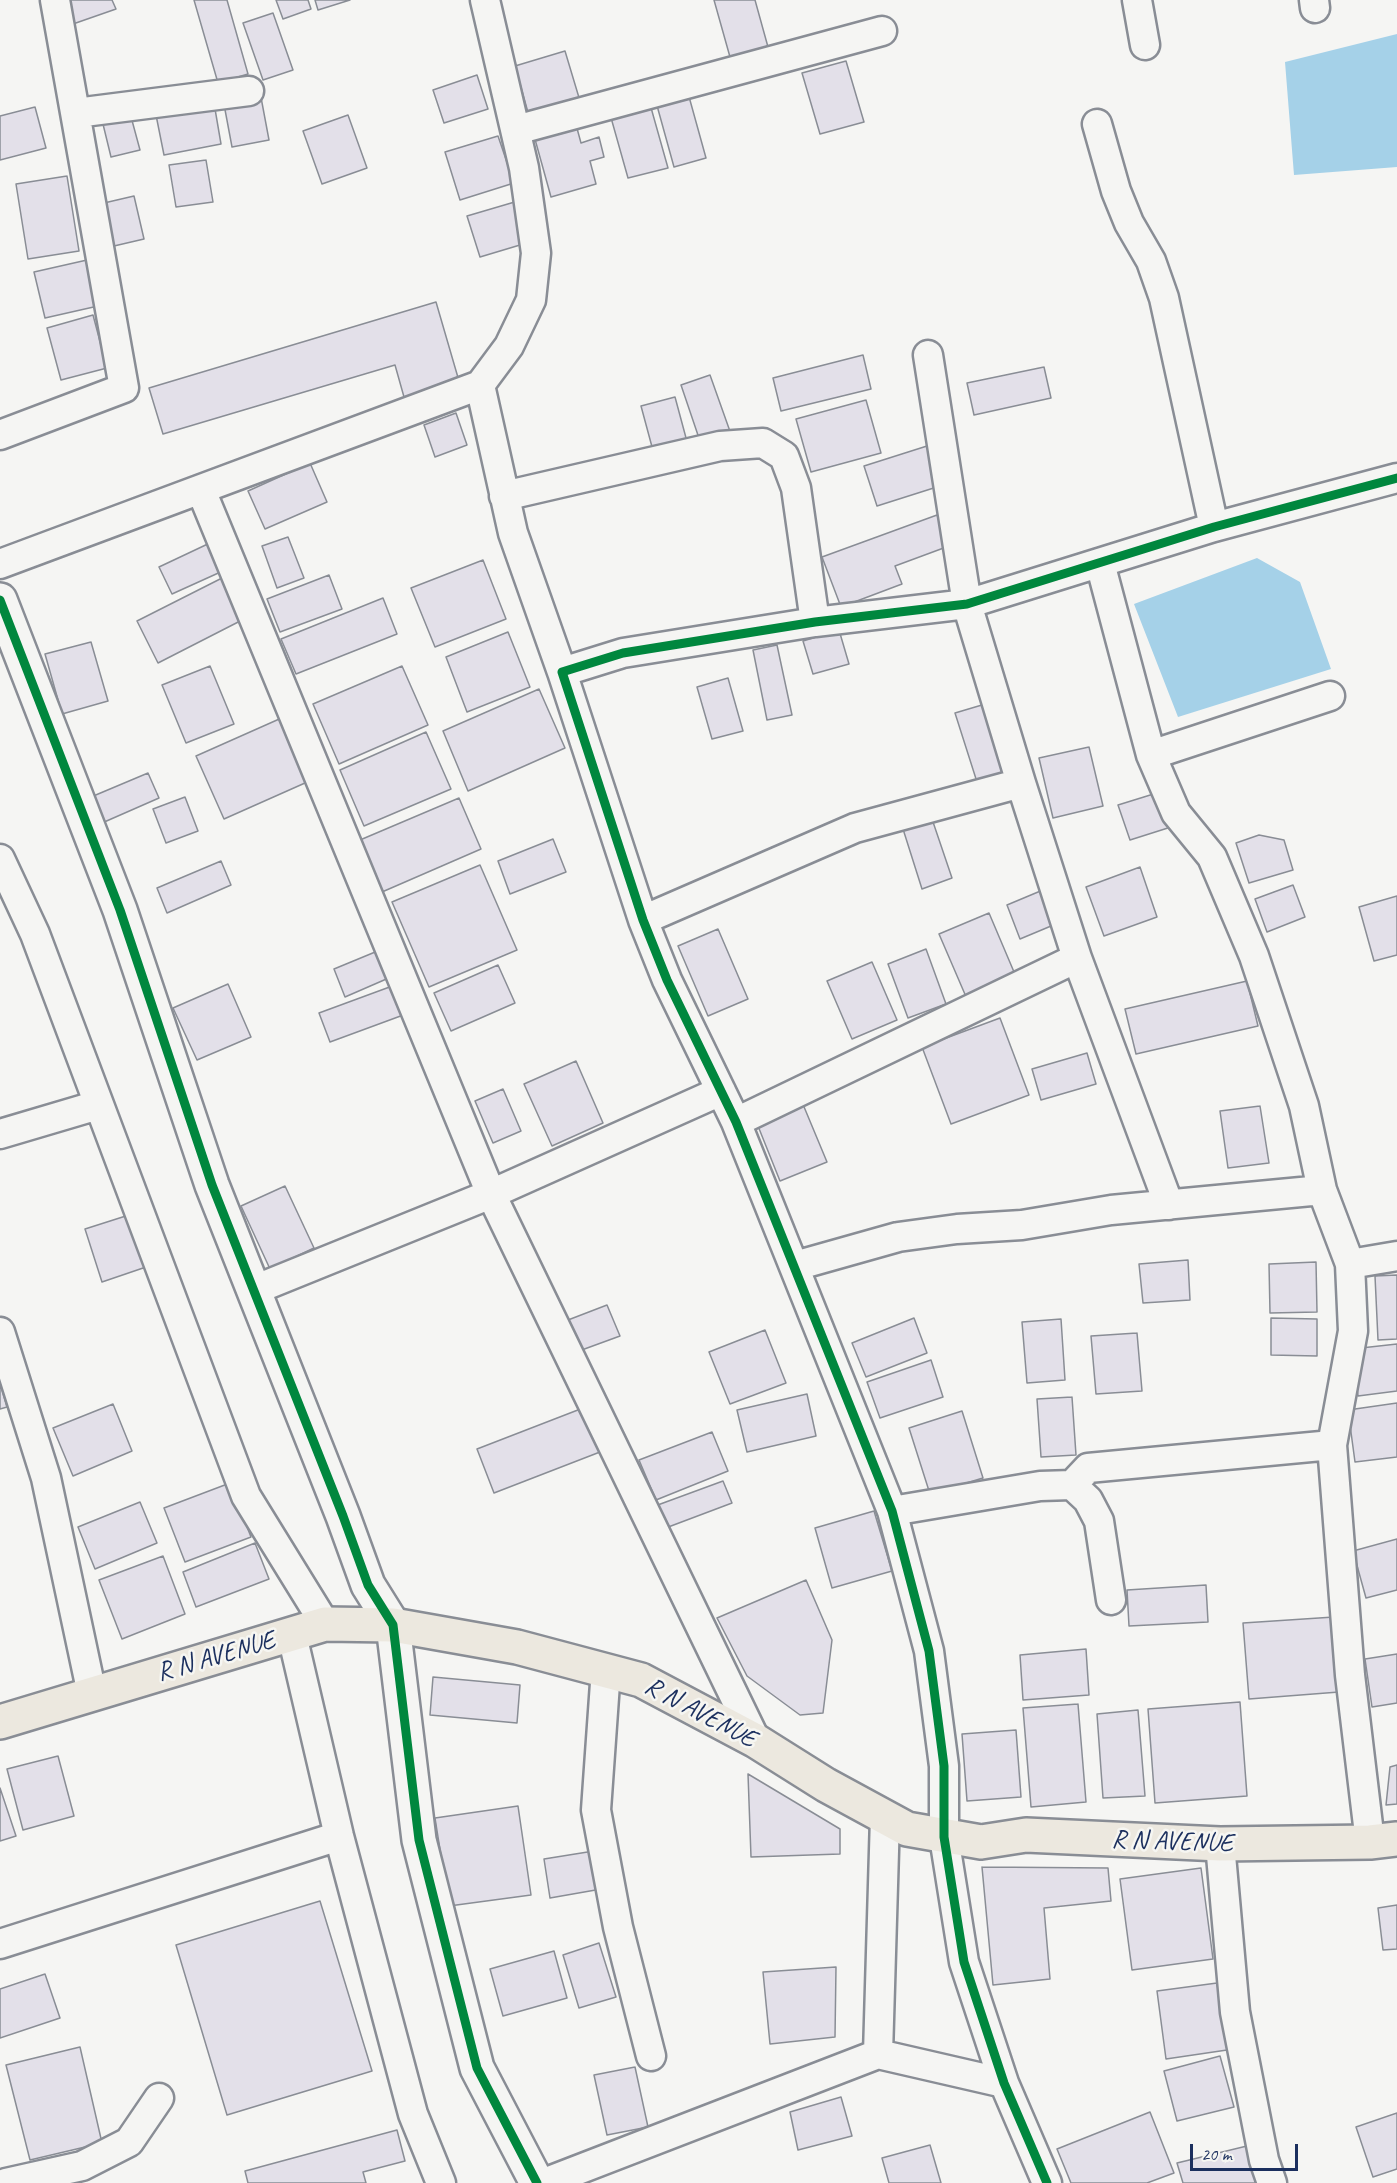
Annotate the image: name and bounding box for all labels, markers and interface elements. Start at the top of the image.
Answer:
street label: R N AVENUE [153,1625,279,1689]
street label: R N AVENUE [639,1671,761,1755]
street label: R N AVENUE [1111,1824,1233,1860]
scale bar [1193,2132,1301,2170]
text: 20 m [1201,2143,1232,2165]

